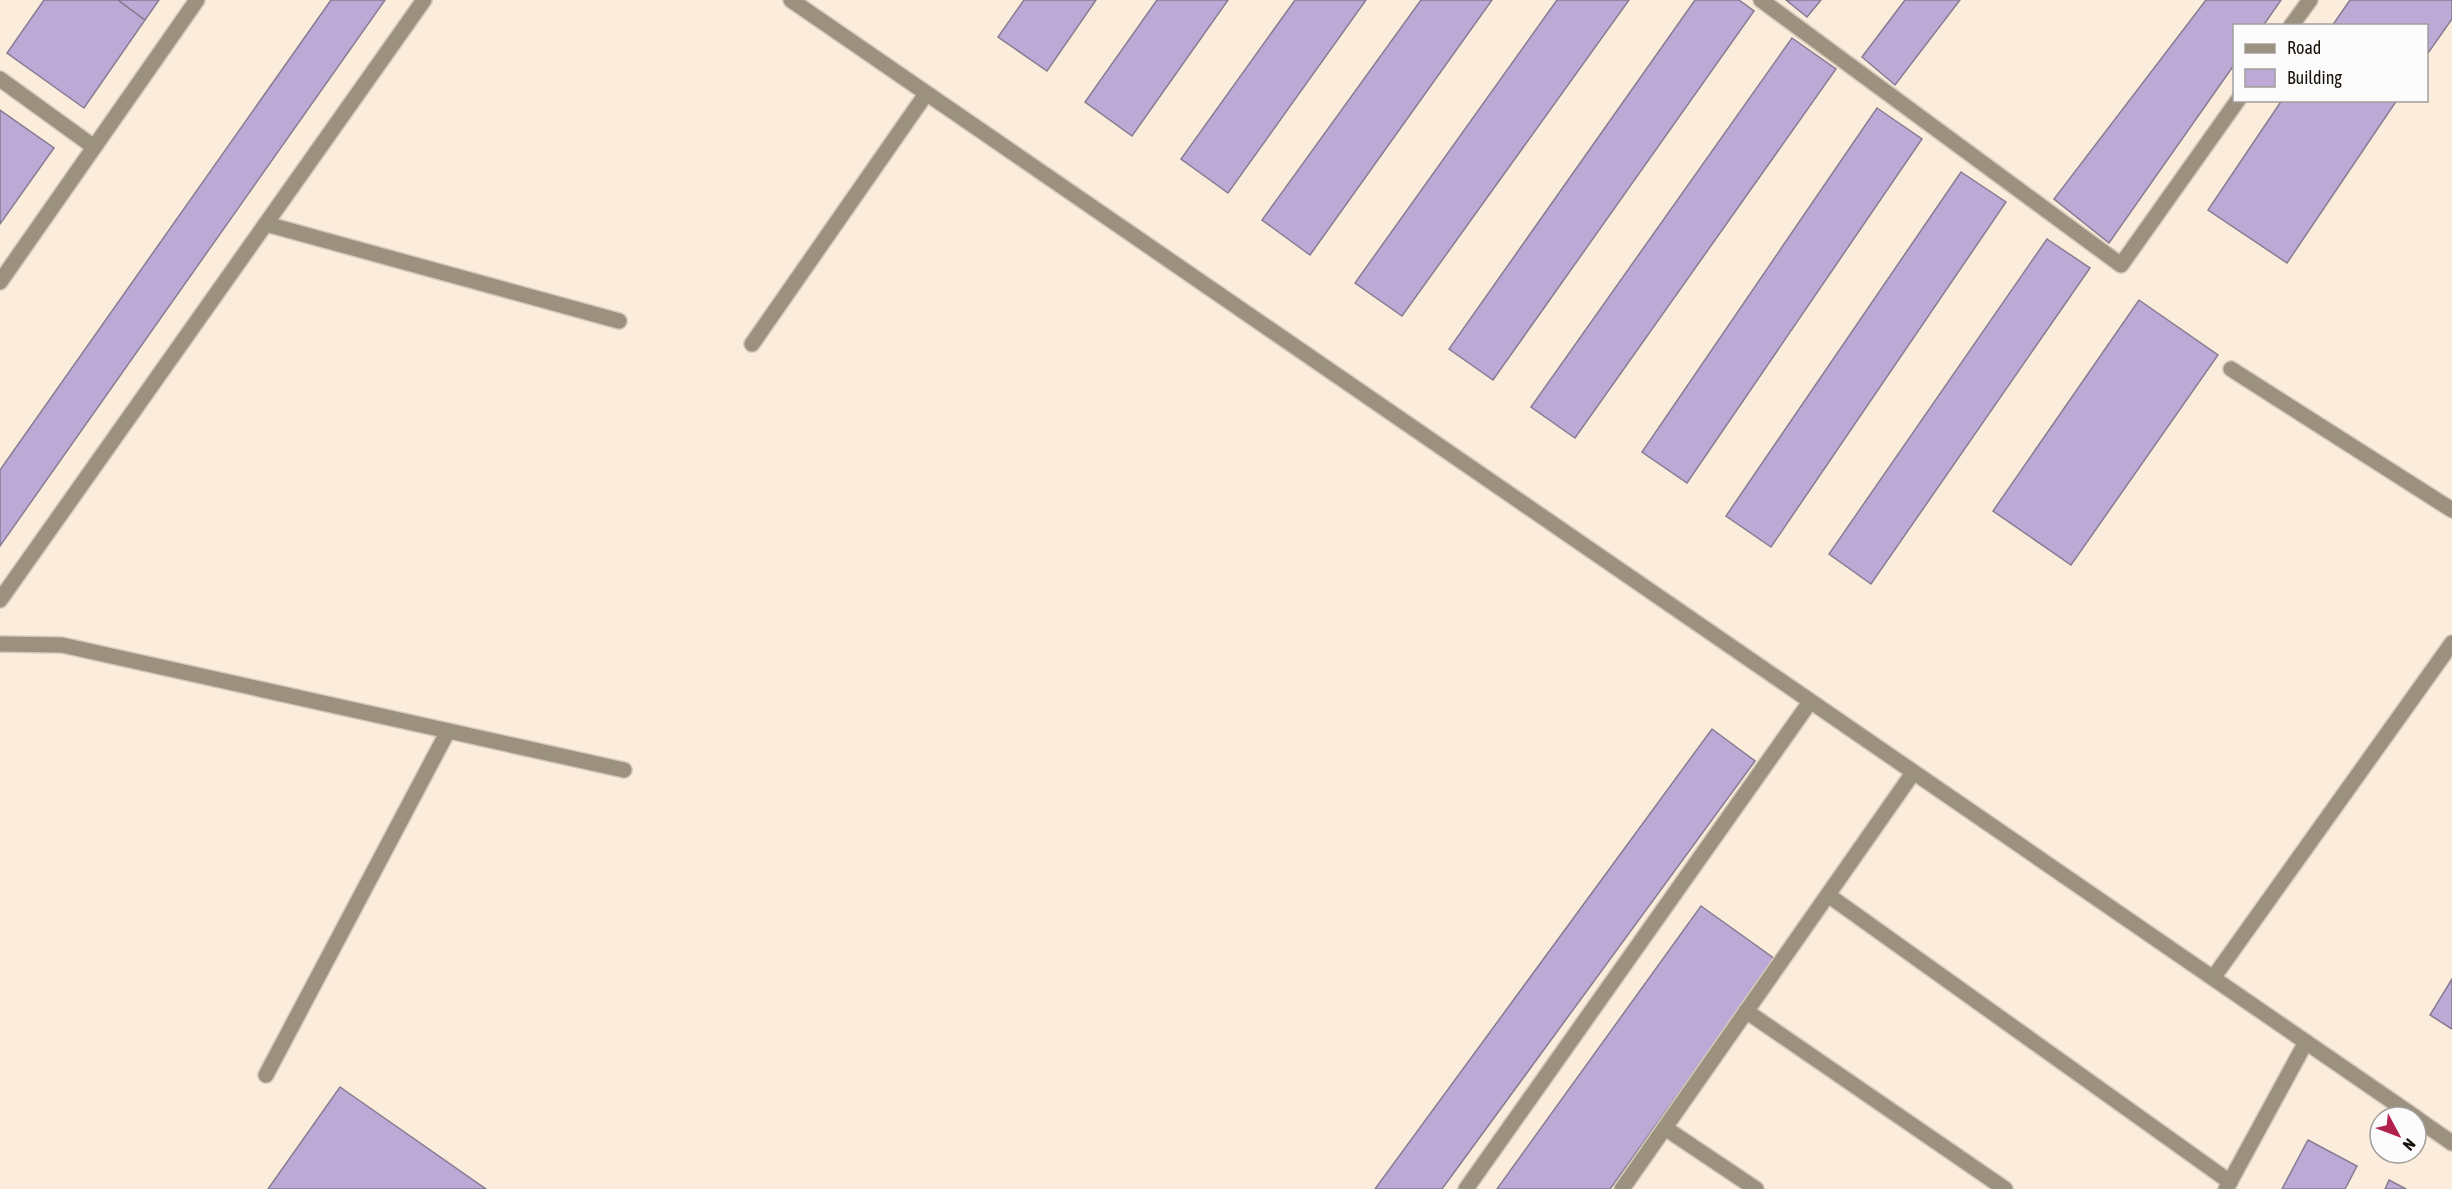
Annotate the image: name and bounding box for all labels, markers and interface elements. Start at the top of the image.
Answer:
legend [2233,24,2428,102]
text: Road [2287,37,2321,58]
text: Building [2287,67,2342,88]
north arrow [2368,1105,2428,1165]
text: N [2399,1135,2419,1154]

